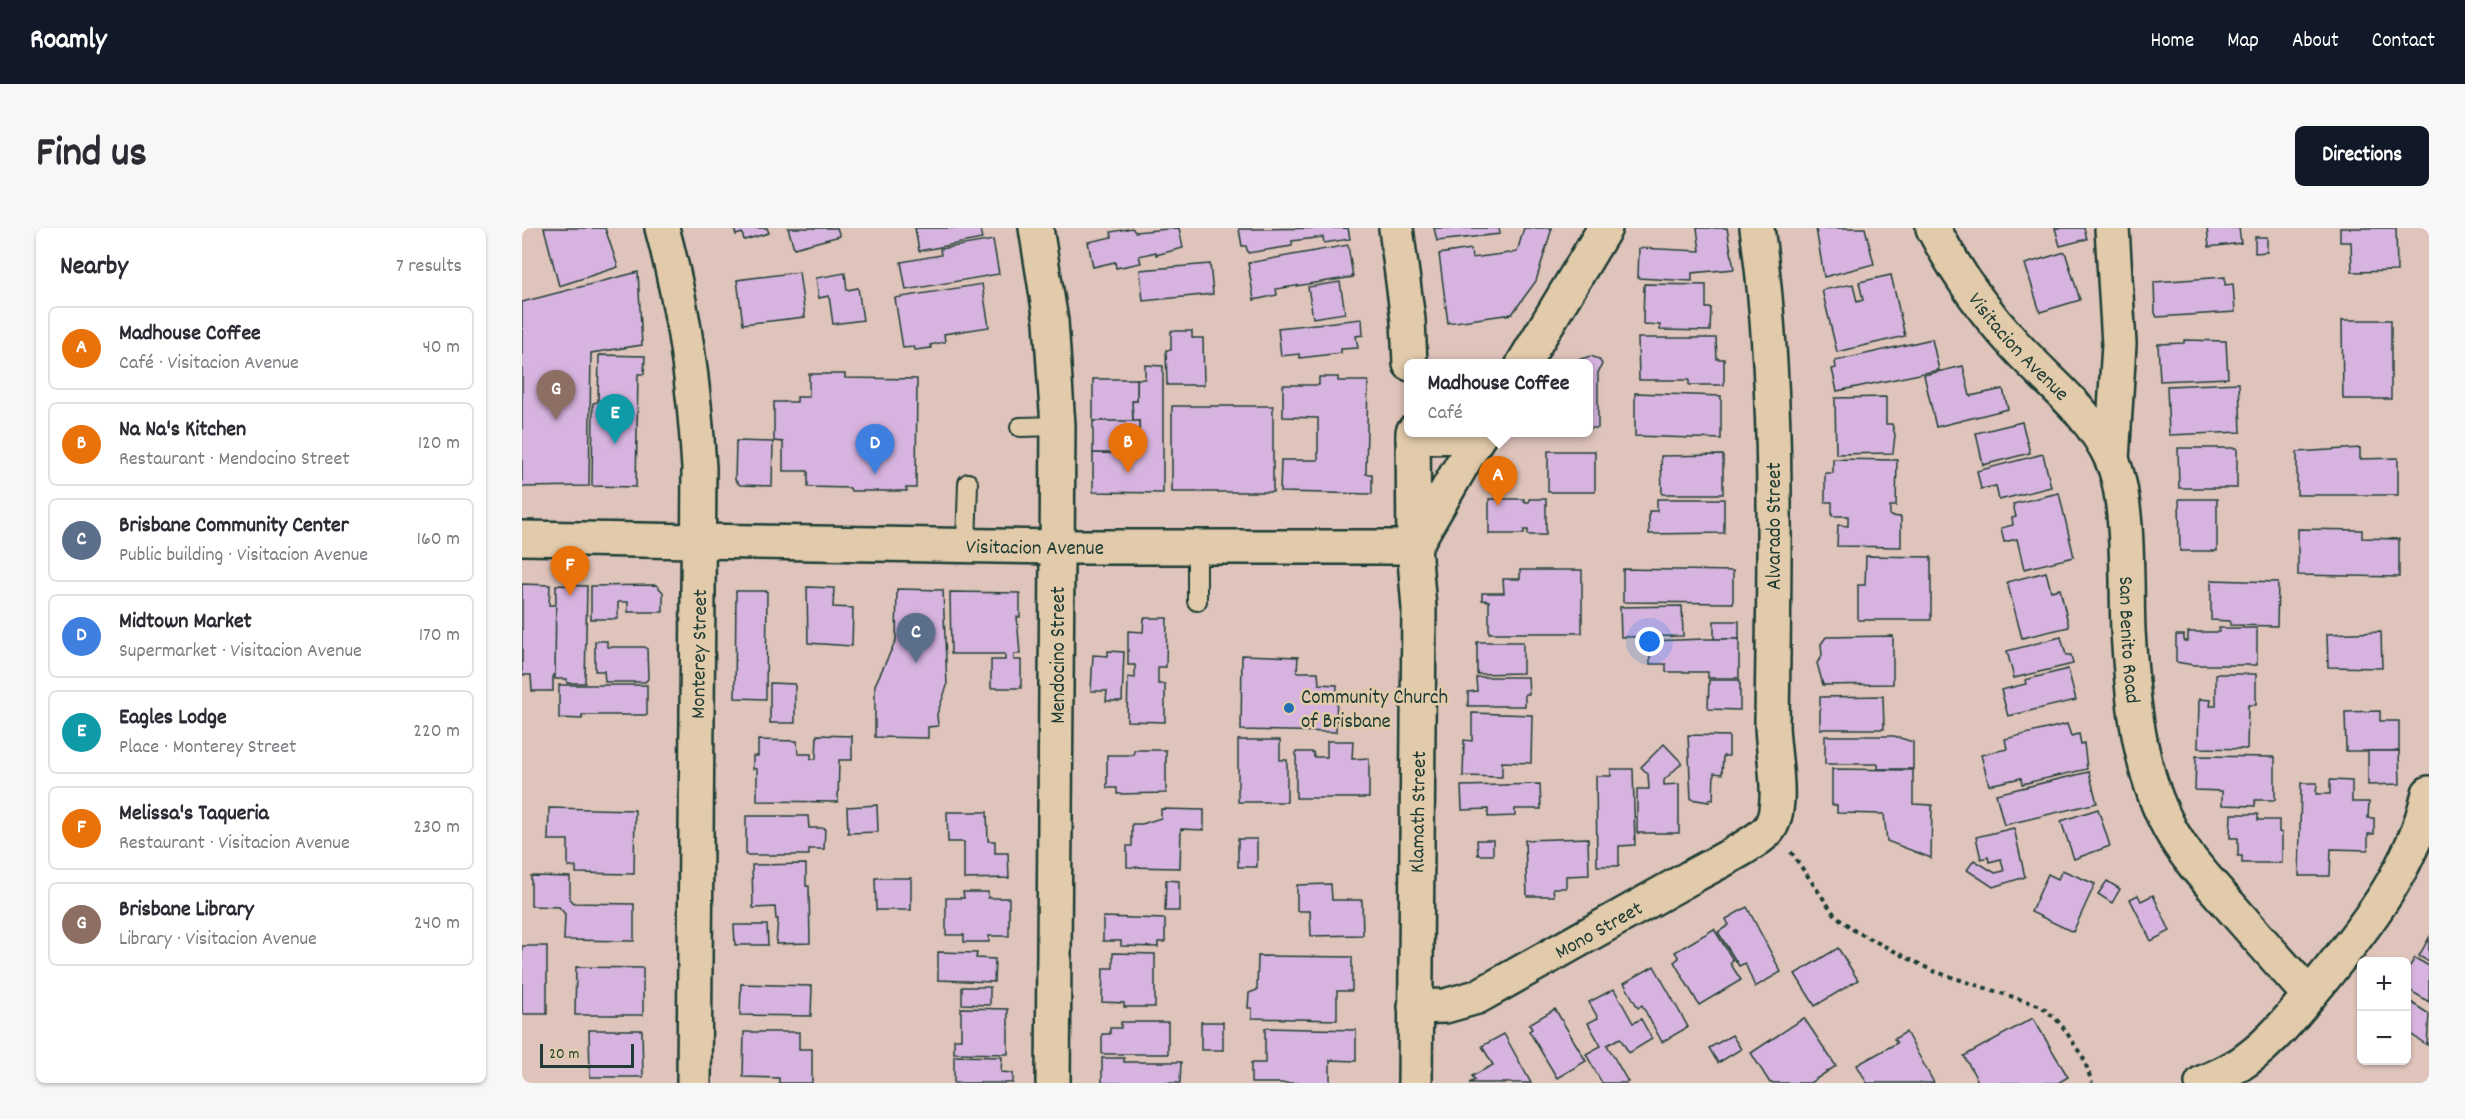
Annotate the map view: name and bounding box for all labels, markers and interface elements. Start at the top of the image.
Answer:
text: Roamly [30,22,106,62]
text: Home [2150,27,2194,57]
text: Map [2227,27,2259,57]
text: About [2292,27,2339,57]
text: Contact [2372,27,2435,57]
text: Find us [36,126,147,186]
button: Directions [2295,126,2429,186]
text: Nearby [60,249,128,286]
text: 7 results [396,253,462,281]
street label: Visitacion Avenue [1959,287,2075,409]
text: Madhouse Coffee [119,319,261,350]
text: A [76,334,87,362]
text: 40 m [422,334,460,362]
text: Café · Visitacion Avenue [119,350,299,378]
popup [1404,359,1593,437]
text: Madhouse Coffee [1428,369,1569,400]
pin: G [537,370,576,420]
pin: E [596,394,634,444]
text: Café [1428,400,1463,428]
text: Na Na's Kitchen [119,415,246,446]
pin: D [856,424,894,474]
pin: B [1108,424,1148,473]
text: B [77,430,86,458]
text: 120 m [418,430,460,458]
text: Restaurant · Mendocino Street [119,446,350,474]
pin: A [1478,456,1518,506]
street label: Alvarado Street [1761,462,1791,590]
text: Brisbane Community Center [119,511,349,542]
text: C [77,526,86,554]
text: 160 m [417,526,460,554]
street label: Visitacion Avenue [966,533,1104,565]
text: Public building · Visitacion Avenue [119,542,368,570]
pin: F [550,546,590,596]
street label: San Benito Road [2109,576,2146,705]
street label: Mendocino Street [1045,586,1075,724]
street label: Monterey Street [685,589,717,719]
text: Midtown Market [119,607,252,638]
pin: C [896,614,936,663]
text: D [76,622,87,650]
text: 170 m [419,622,460,650]
your location [1635,627,1664,656]
text: Supermarket · Visitacion Avenue [119,638,362,666]
place label: Community Church of Brisbane [1301,684,1448,738]
marker: Community Church of Brisbane [1282,701,1296,715]
text: Eagles Lodge [119,703,227,734]
text: E [77,718,86,746]
text: 220 m [413,718,460,746]
text: Place · Monterey Street [119,734,296,762]
street label: Klamath Street [1404,751,1436,873]
text: Melissa's Taqueria [119,799,269,830]
text: F [77,814,86,842]
text: 230 m [413,814,460,842]
text: Restaurant · Visitacion Avenue [119,830,350,858]
text: Brisbane Library [119,895,254,926]
street label: Mono Street [1550,895,1649,969]
text: G [76,910,87,938]
text: 240 m [414,910,460,938]
text: Library · Visitacion Avenue [119,926,317,954]
map controls [2357,957,2411,1065]
button: + [2357,957,2411,1011]
button: − [2357,1011,2411,1065]
scale bar [540,1041,634,1068]
text: 20 m [549,1043,579,1066]

